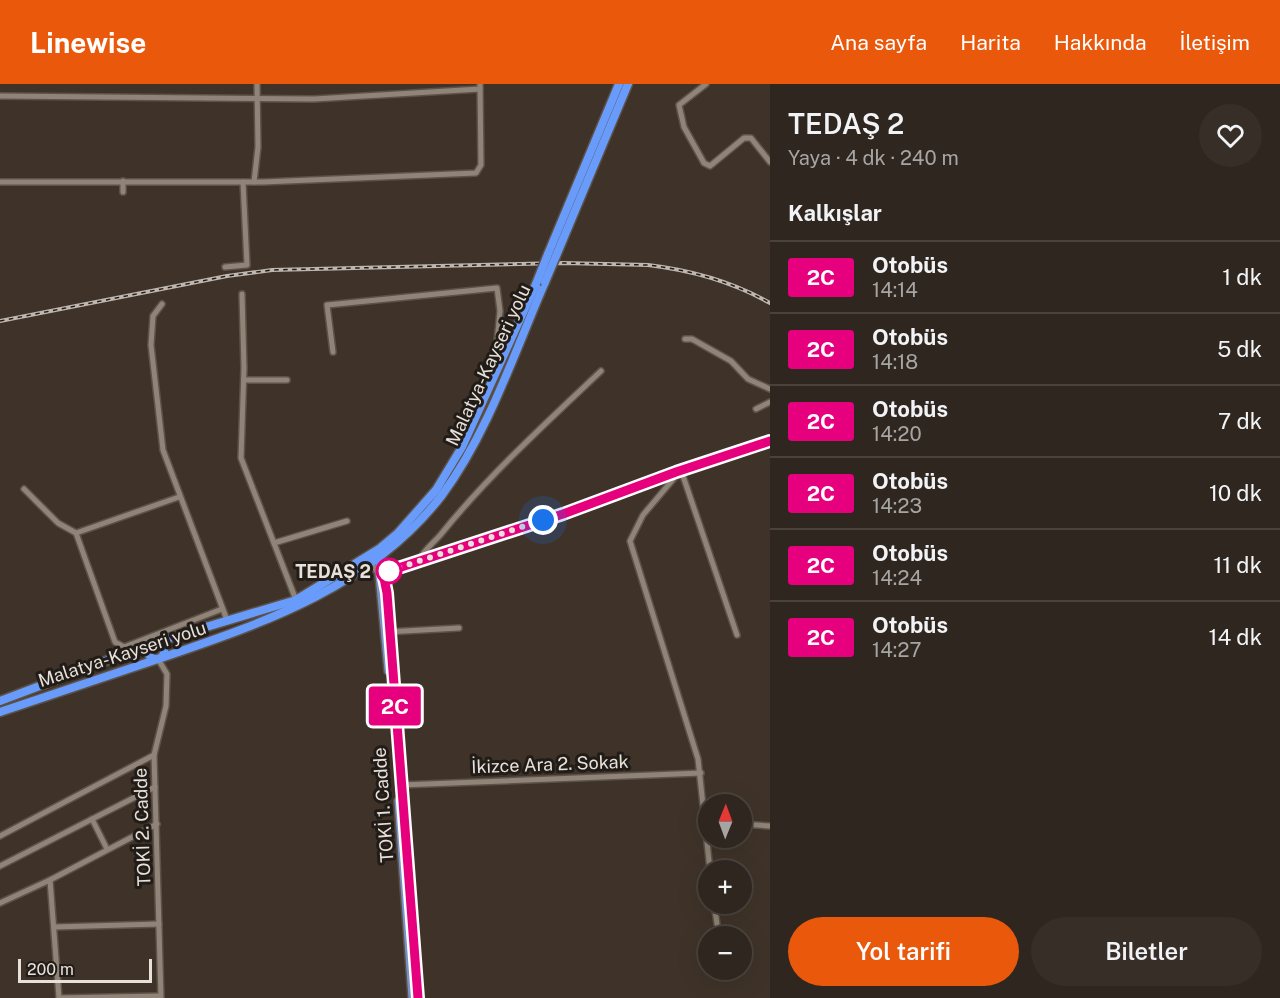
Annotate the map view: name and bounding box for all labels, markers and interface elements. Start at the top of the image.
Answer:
text: Linewise [30,26,146,59]
text: Ana sayfa [830,30,927,55]
text: Harita [960,30,1021,55]
text: Hakkında [1054,30,1147,55]
text: İletişim [1180,30,1250,55]
button: heart [1199,104,1262,167]
text: TEDAŞ 2 [788,107,904,140]
text: Yaya · 4 dk · 240 m [788,146,959,170]
text: Kalkışlar [788,200,882,226]
text: Otobüs [872,252,948,278]
text: 1 dk [1222,264,1262,290]
text: 2C [807,265,835,290]
text: 14:14 [872,278,918,302]
street label: Malatya-Kayseri yolu [441,281,535,449]
text: Otobüs [872,324,948,350]
text: 5 dk [1217,336,1262,362]
text: 2C [807,337,835,362]
text: 14:18 [872,350,918,374]
text: Otobüs [872,396,948,422]
text: 7 dk [1218,408,1262,434]
text: 2C [807,409,835,434]
text: 14:20 [872,422,922,446]
text: Otobüs [872,468,948,494]
text: 10 dk [1209,480,1262,506]
text: 2C [807,481,835,506]
text: 14:23 [872,494,922,518]
your location [528,505,558,535]
text: Otobüs [872,540,948,566]
text: 11 dk [1213,552,1262,578]
text: 2C [807,553,835,578]
marker: TEDAŞ 2 [376,558,402,584]
place label: TEDAŞ 2 [295,561,371,582]
text: 14:24 [872,566,922,590]
text: Otobüs [872,612,948,638]
street label: Malatya-Kayseri yolu [35,617,209,691]
text: 14 dk [1209,624,1262,650]
text: 2C [807,625,835,650]
text: 14:27 [872,638,922,662]
line badge: 2C [368,686,422,726]
text: 2C [381,694,409,719]
street label: TOKİ 1. Cadde [368,747,397,863]
street label: İkizce Ara 2. Sokak [471,750,629,777]
street label: TOKİ 2. Cadde [128,767,155,887]
north arrow [698,794,752,848]
map controls [698,794,752,980]
button: + [698,860,752,914]
button: Yol tarifi [788,917,1019,986]
button: Biletler [1031,917,1262,986]
button: − [698,926,752,980]
scale bar [18,956,152,984]
text: 200 m [27,960,74,979]

